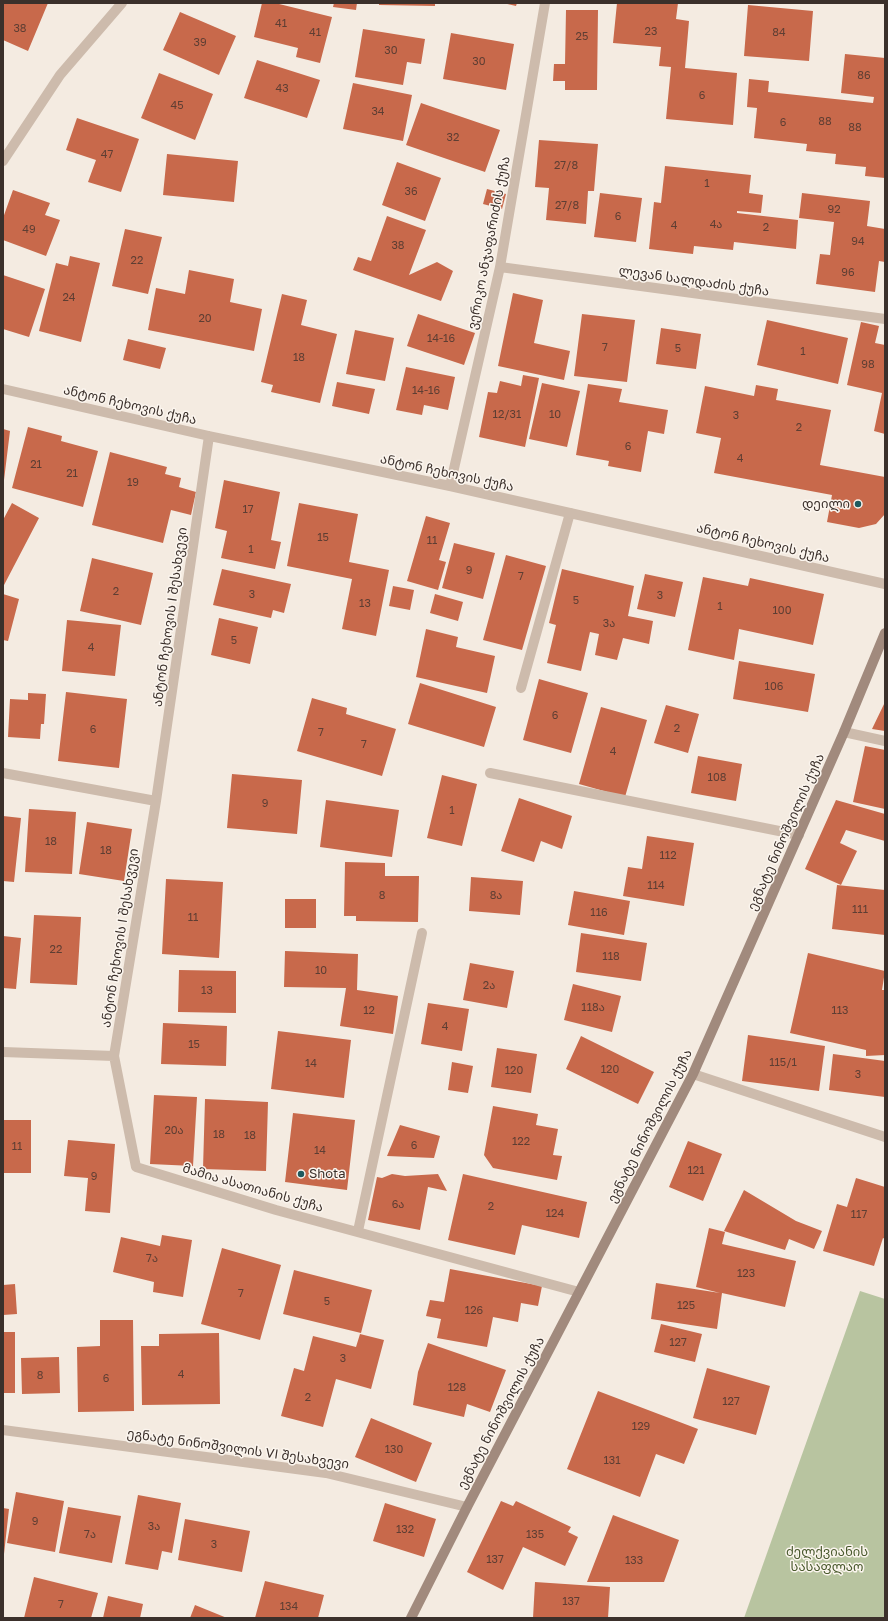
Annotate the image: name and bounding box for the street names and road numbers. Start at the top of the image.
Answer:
street label: ვერიკო ანჯაფარიძის ქუჩა [465,155,513,331]
street label: ლევან სალდაძის ქუჩა [618,263,770,299]
street label: ანტონ ჩეხოვის ქუჩა [62,382,198,428]
street label: ანტონ ჩეხოვის ქუჩა [379,451,515,495]
street label: ანტონ ჩეხოვის ქუჩა [695,520,831,566]
street label: ანტონ ჩეხოვის I შესახვევი [150,526,190,708]
street label: ეგნატე ნინოშვილის ქუჩა [744,751,828,913]
street label: ანტონ ჩეხოვის I შესახვევი [98,847,142,1029]
street label: ეგნატე ნინოშვილის ქუჩა [604,1047,696,1205]
street label: მამია ასათიანის ქუჩა [181,1160,325,1216]
street label: ეგნატე ნინოშვილის ქუჩა [454,1334,548,1492]
street label: ეგნატე ნინოშვილის VI შესახვევი [126,1426,350,1472]

